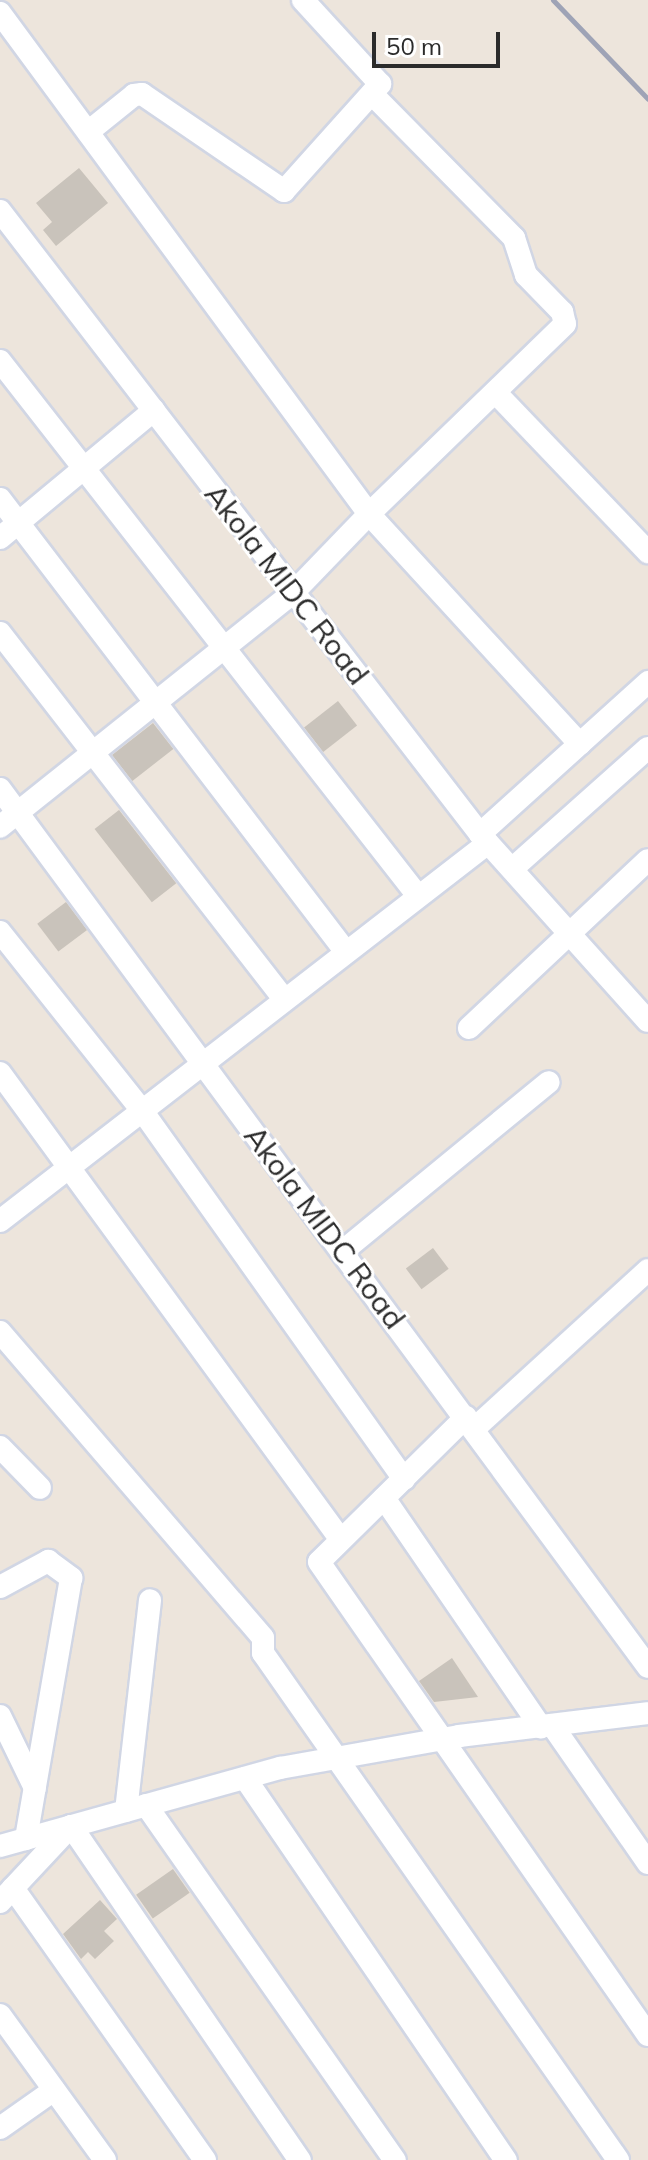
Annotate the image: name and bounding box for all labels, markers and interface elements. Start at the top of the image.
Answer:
scale bar [376,16,504,66]
text: 50 m [386,31,442,61]
street label: Akola MIDC Road [197,476,377,692]
street label: Akola MIDC Road [237,1118,413,1336]

